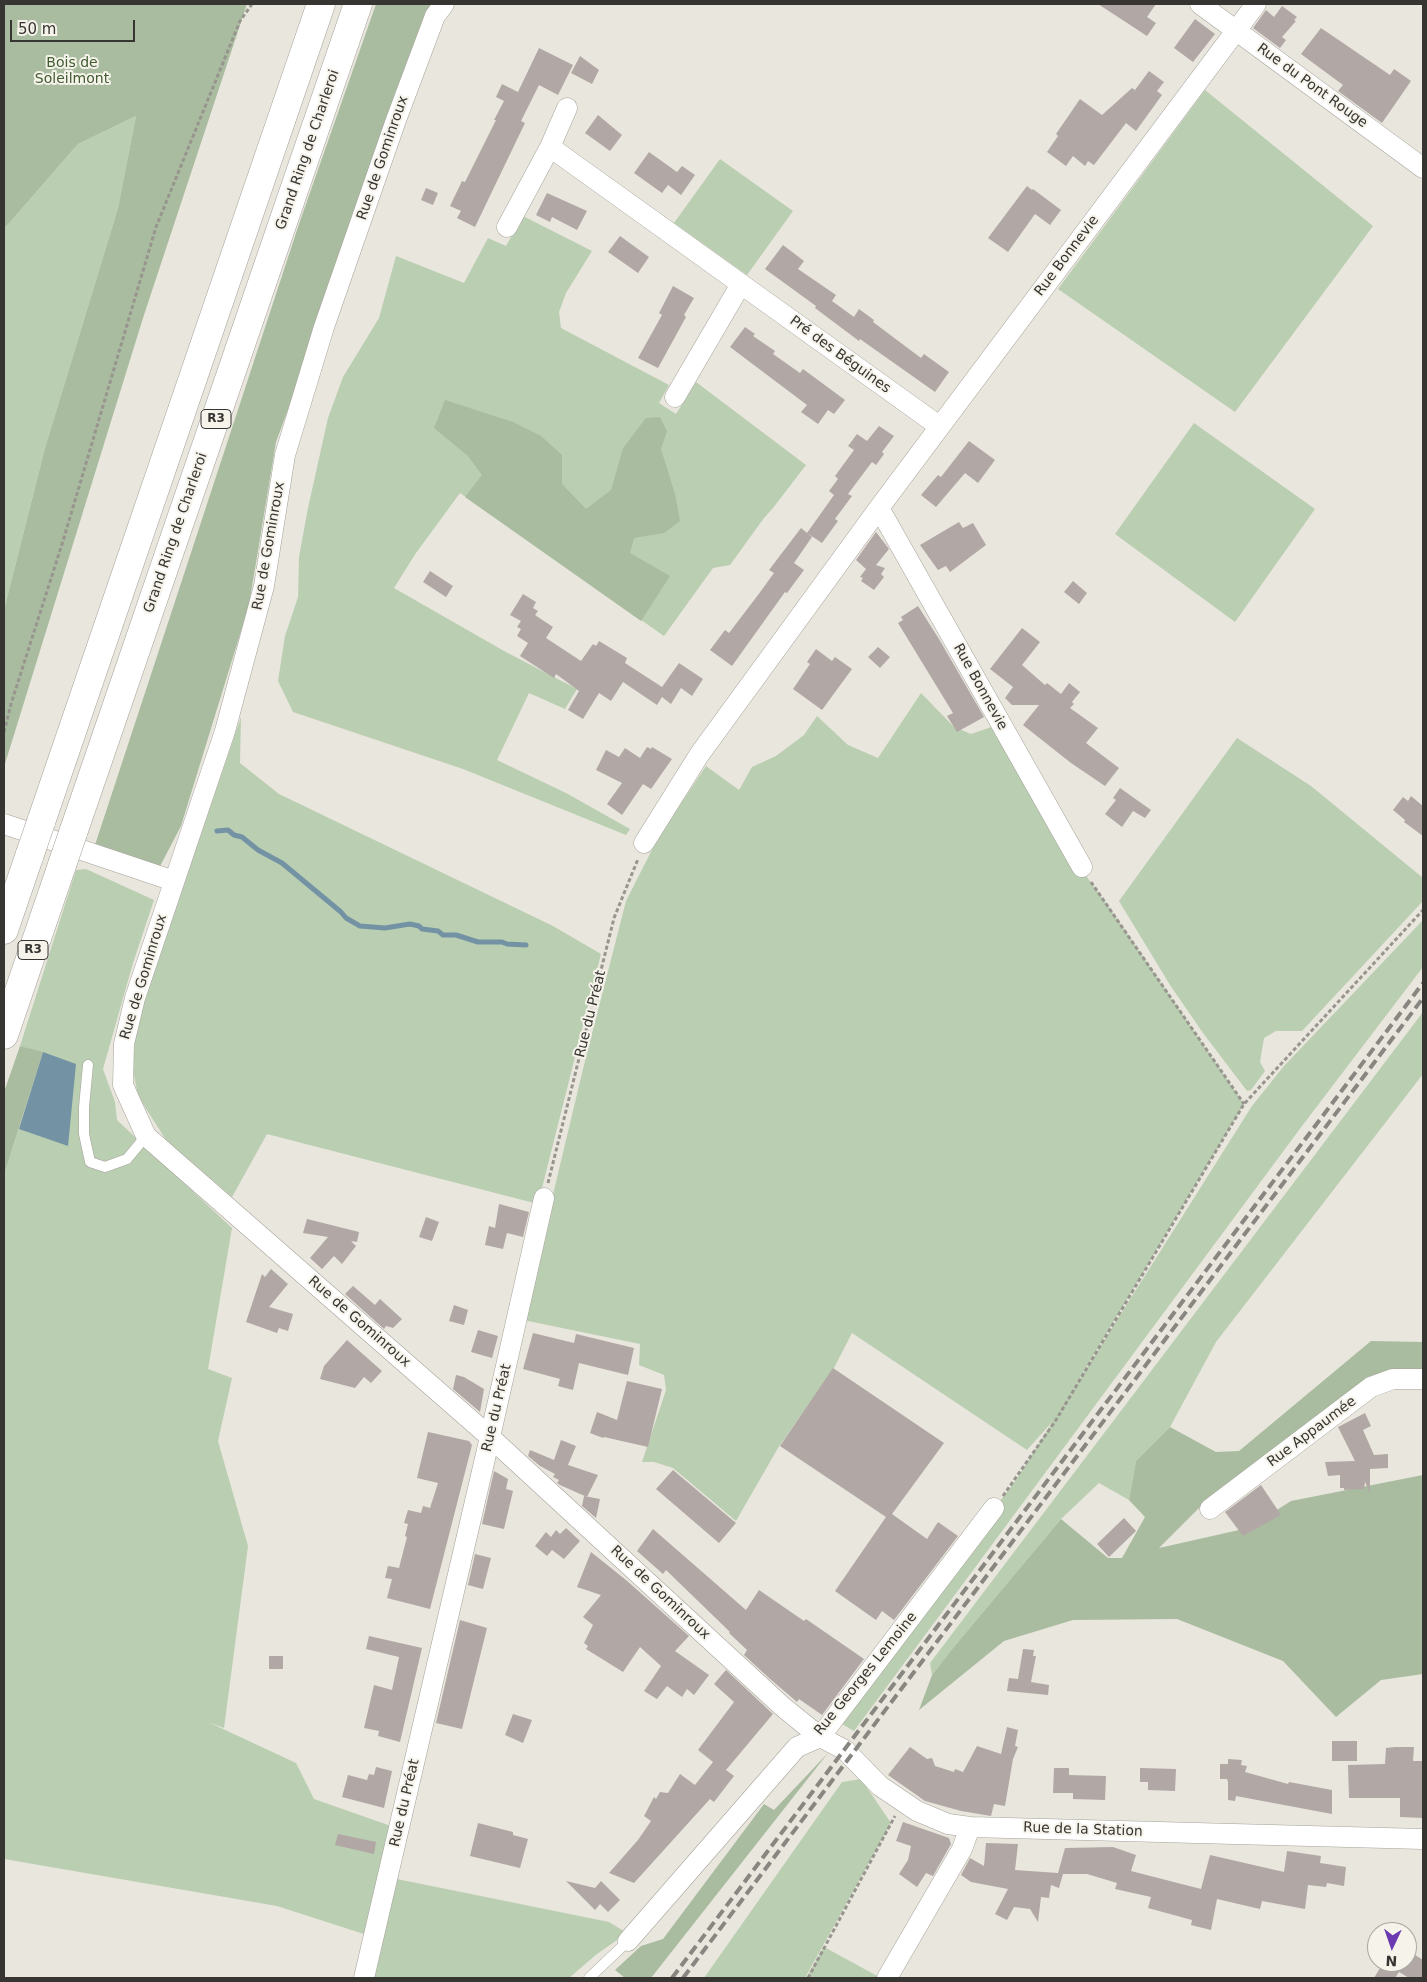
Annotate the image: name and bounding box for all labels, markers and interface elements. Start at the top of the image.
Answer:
scale bar [12,10,138,42]
text: 50 m [18,20,56,38]
street label: Rue du Pont Rouge [1253,40,1371,132]
park label: Bois de Soleilmont [35,55,109,88]
street label: Grand Ring de Charleroi [273,68,343,232]
street label: Rue de Gominroux [354,94,412,222]
street label: Rue Bonnevie [1031,212,1103,300]
street label: Pré des Béguines [786,313,894,397]
road number: R3 [201,409,231,428]
street label: Grand Ring de Charleroi [141,451,211,615]
street label: Rue de Gominroux [249,481,289,611]
street label: Rue Bonnevie [949,641,1011,733]
street label: Rue de Gominroux [117,912,171,1042]
road number: R3 [18,940,48,960]
street label: Rue du Préat [572,969,610,1059]
street label: Rue de Gominroux [304,1273,414,1371]
street label: Rue du Préat [479,1362,515,1454]
street label: Rue Appaumée [1264,1393,1360,1471]
street label: Rue de Gominroux [607,1543,713,1643]
street label: Rue Georges Lemoine [811,1609,921,1739]
street label: Rue du Préat [387,1757,423,1849]
street label: Rue de la Station [1023,1820,1143,1840]
north arrow [1367,1922,1417,1972]
text: N [1385,1953,1398,1969]

